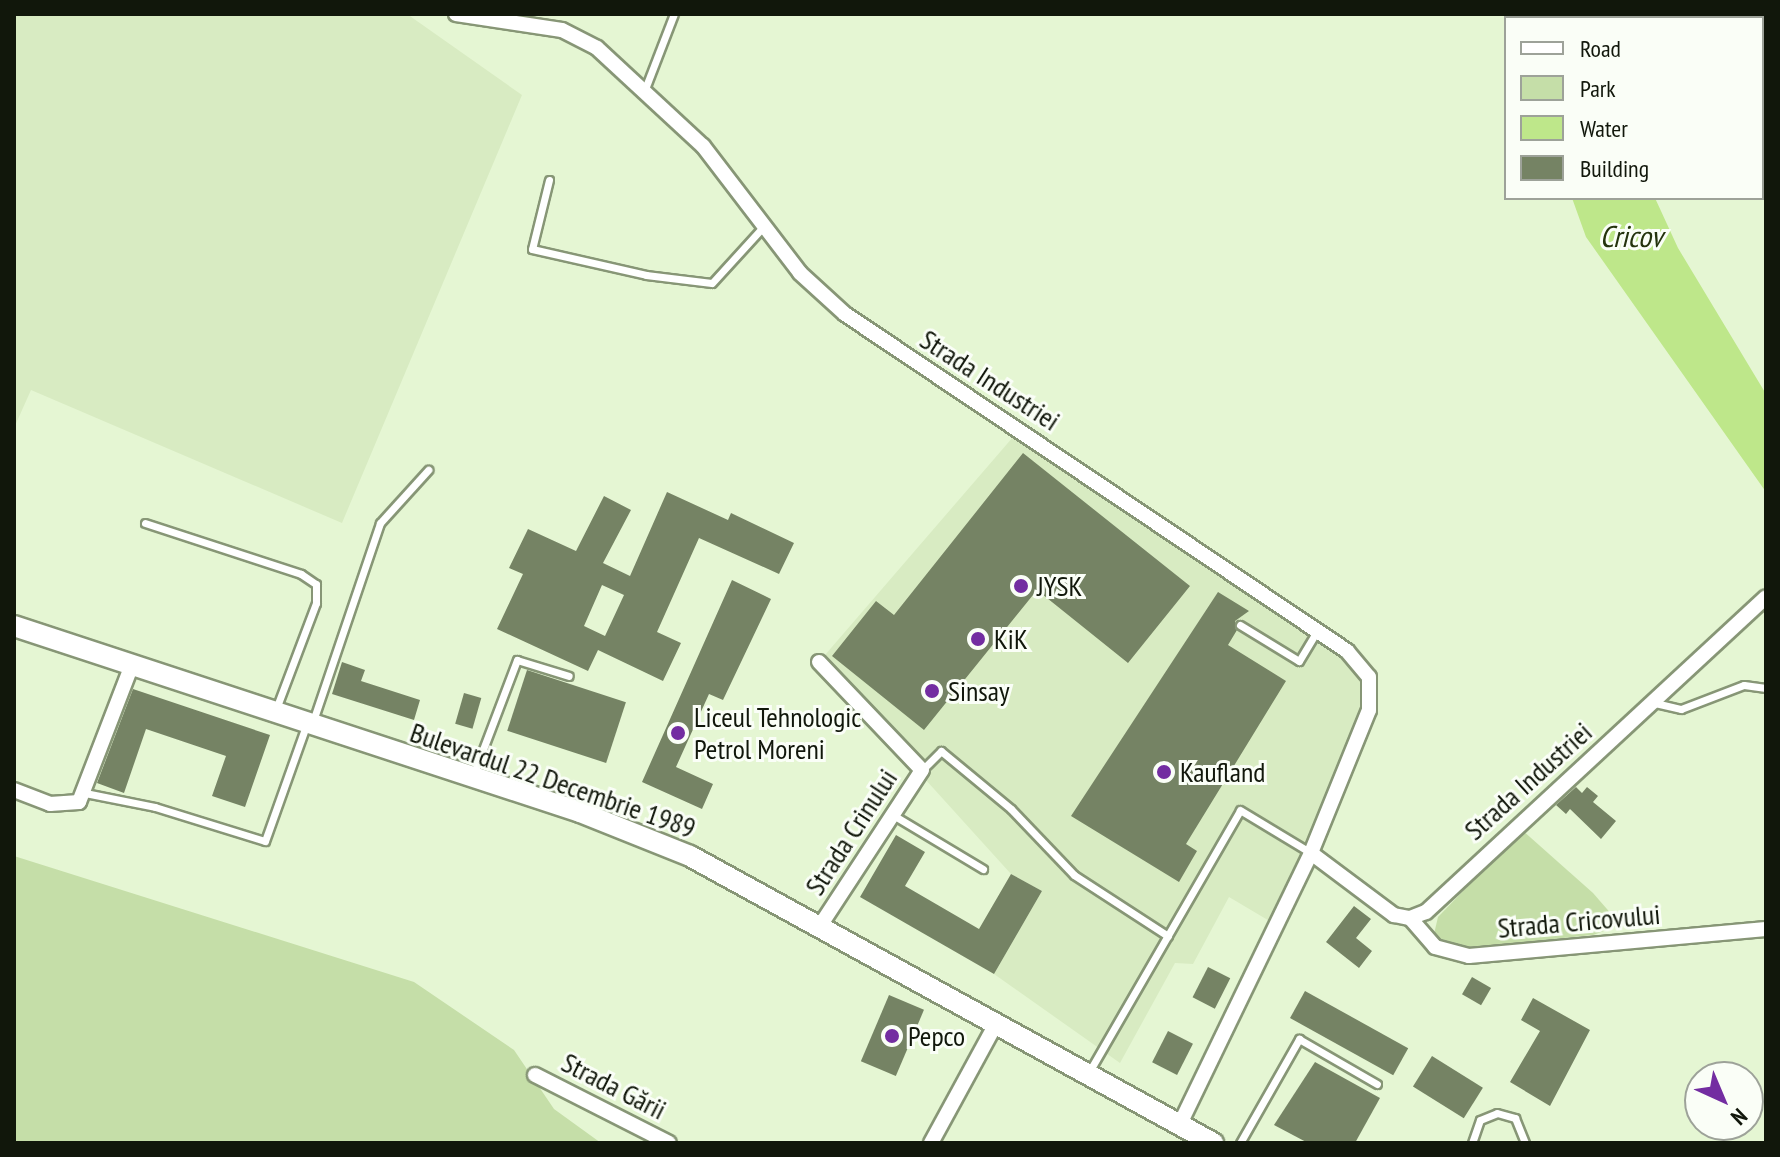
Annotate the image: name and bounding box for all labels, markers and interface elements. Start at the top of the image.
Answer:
legend [1504,16,1764,200]
text: Road [1580,33,1621,64]
text: Park [1580,73,1616,104]
text: Water [1580,113,1628,144]
text: Building [1580,153,1649,184]
water label: Cricov [1600,218,1662,254]
street label: Strada Industriei [914,322,1066,438]
place label: JYSK [1037,569,1082,603]
marker: JYSK [1012,577,1030,595]
place label: KiK [994,622,1028,656]
marker: KiK [969,630,987,648]
place label: Sinsay [948,674,1010,708]
marker: Sinsay [923,682,941,700]
place label: Liceul Tehnologic Petrol Moreni [694,700,862,766]
street label: Bulevardul 22 Decembrie 1989 [406,715,700,845]
street label: Strada Industriei [1458,715,1598,847]
marker: Liceul Tehnologic Petrol Moreni [669,724,687,742]
place label: Kaufland [1180,755,1265,789]
street label: Strada Crinului [798,763,904,901]
marker: Kaufland [1155,763,1173,781]
street label: Strada Cricovului [1496,897,1662,945]
place label: Pepco [908,1019,965,1053]
marker: Pepco [883,1027,901,1045]
street label: Strada Gării [556,1045,672,1127]
north arrow [1684,1061,1764,1141]
text: N [1725,1103,1753,1131]

